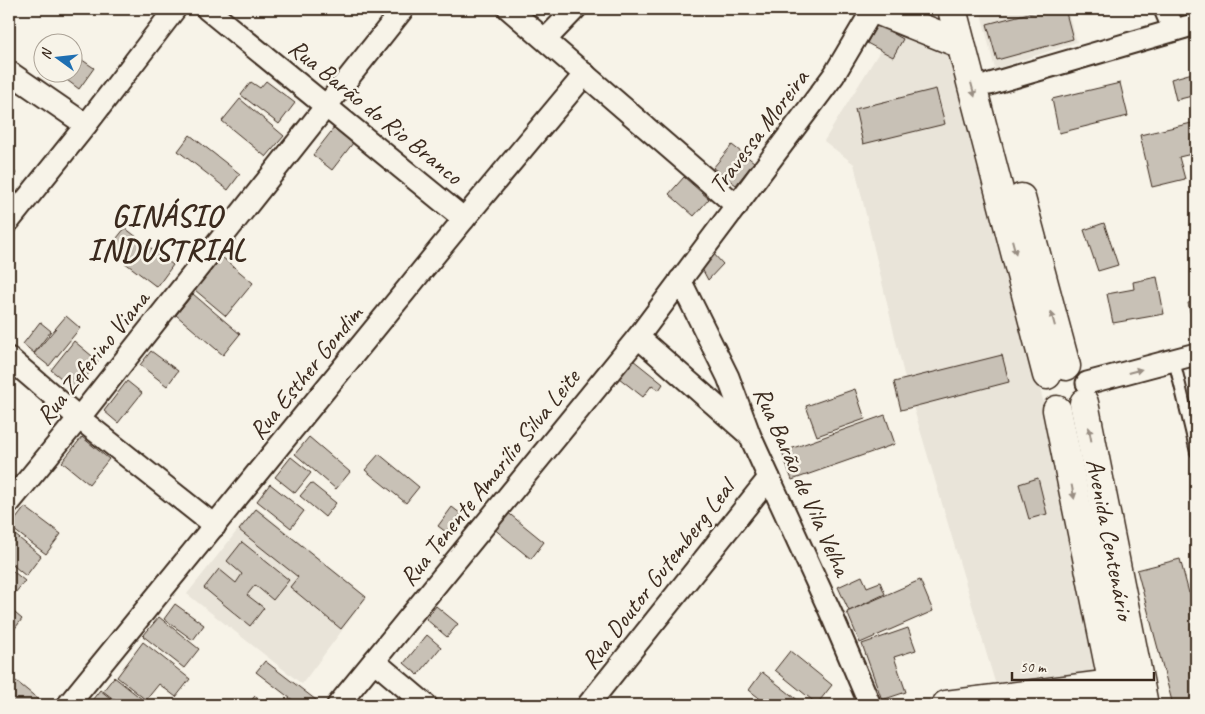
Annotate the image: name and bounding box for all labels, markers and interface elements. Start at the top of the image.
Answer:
north arrow [32,32,82,82]
street label: Rua Barão do Rio Branco [282,32,470,193]
text: N [37,46,56,61]
street label: Travessa Moreira [702,61,817,200]
one-way arrow [969,82,977,97]
district label: GINÁSIO INDUSTRIAL [88,197,246,269]
one-way arrow [1010,240,1018,255]
street label: Rua Zeferino Viana [29,282,158,431]
street label: Rua Esther Gondim [242,298,371,446]
one-way arrow [1049,311,1057,326]
street label: Rua Tenente Amarílio Silva Leite [392,361,588,593]
one-way arrow [1127,366,1142,374]
street label: Rua Barão de Vila Velha [746,382,859,583]
one-way arrow [1085,426,1093,442]
street label: Avenida Centenário [1079,456,1142,625]
street label: Rua Doutor Gutemberg Leal [574,470,745,676]
one-way arrow [1070,485,1078,501]
scale bar [1012,649,1155,681]
text: 50 m [1020,658,1047,677]

